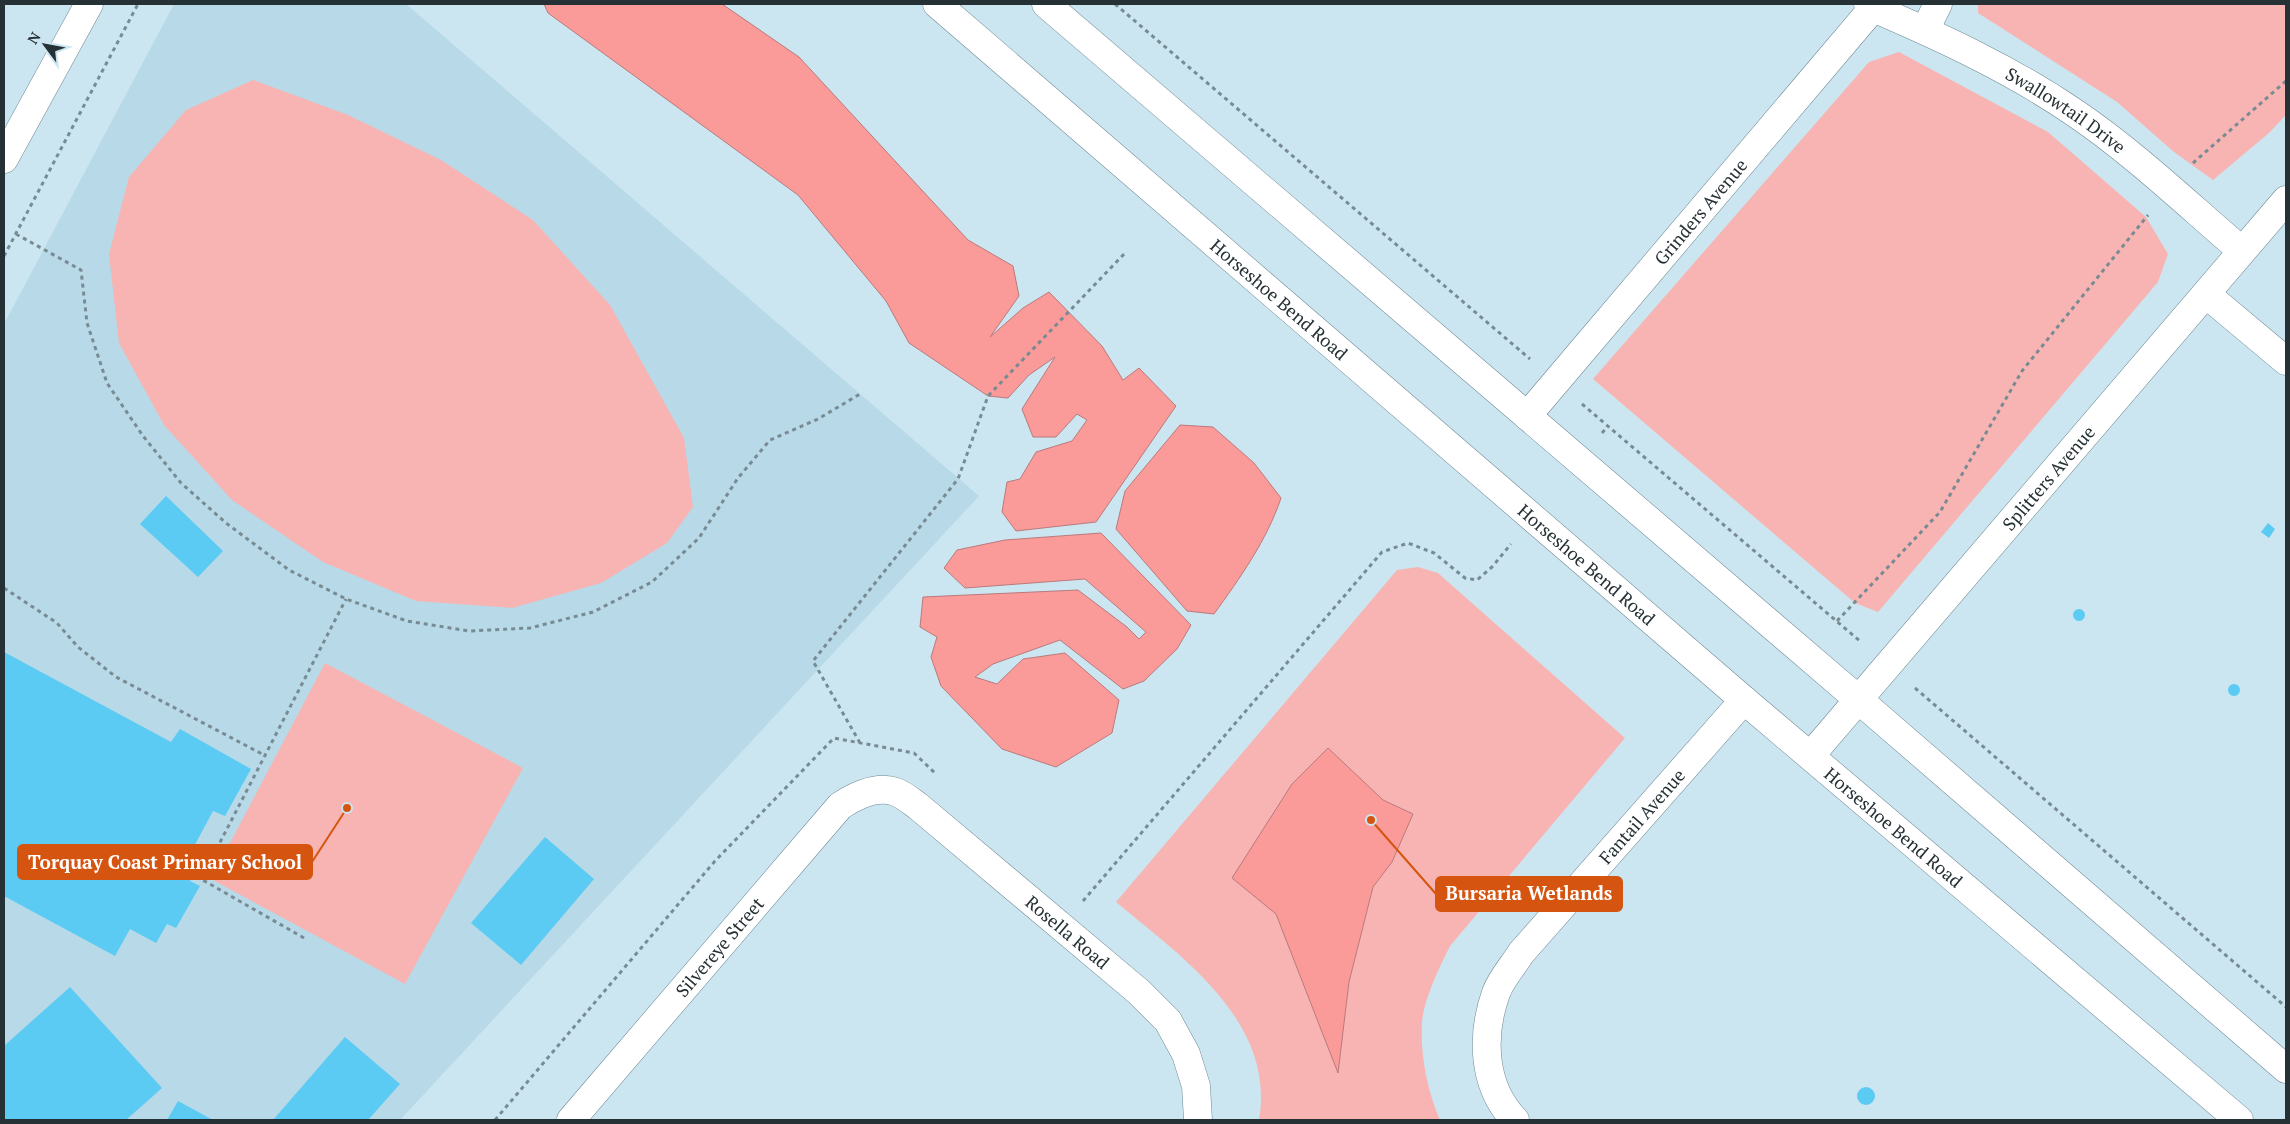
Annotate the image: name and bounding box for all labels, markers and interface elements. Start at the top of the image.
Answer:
north arrow [20,20,70,70]
text: N [23,28,45,47]
street label: Swallowtail Drive [2002,61,2131,158]
street label: Grinders Avenue [1648,153,1752,270]
street label: Horseshoe Bend Road [1206,233,1353,365]
street label: Splitters Avenue [1997,420,2100,535]
street label: Horseshoe Bend Road [1513,498,1660,630]
street label: Horseshoe Bend Road [1820,762,1968,892]
street label: Fantail Avenue [1593,763,1690,869]
callout: Torquay Coast Primary School [18,845,312,879]
text: Torquay Coast Primary School [28,849,302,874]
callout: Bursaria Wetlands [1436,877,1622,911]
text: Bursaria Wetlands [1446,880,1613,905]
street label: Rosella Road [1021,890,1115,974]
street label: Silvereye Street [670,892,769,1002]

